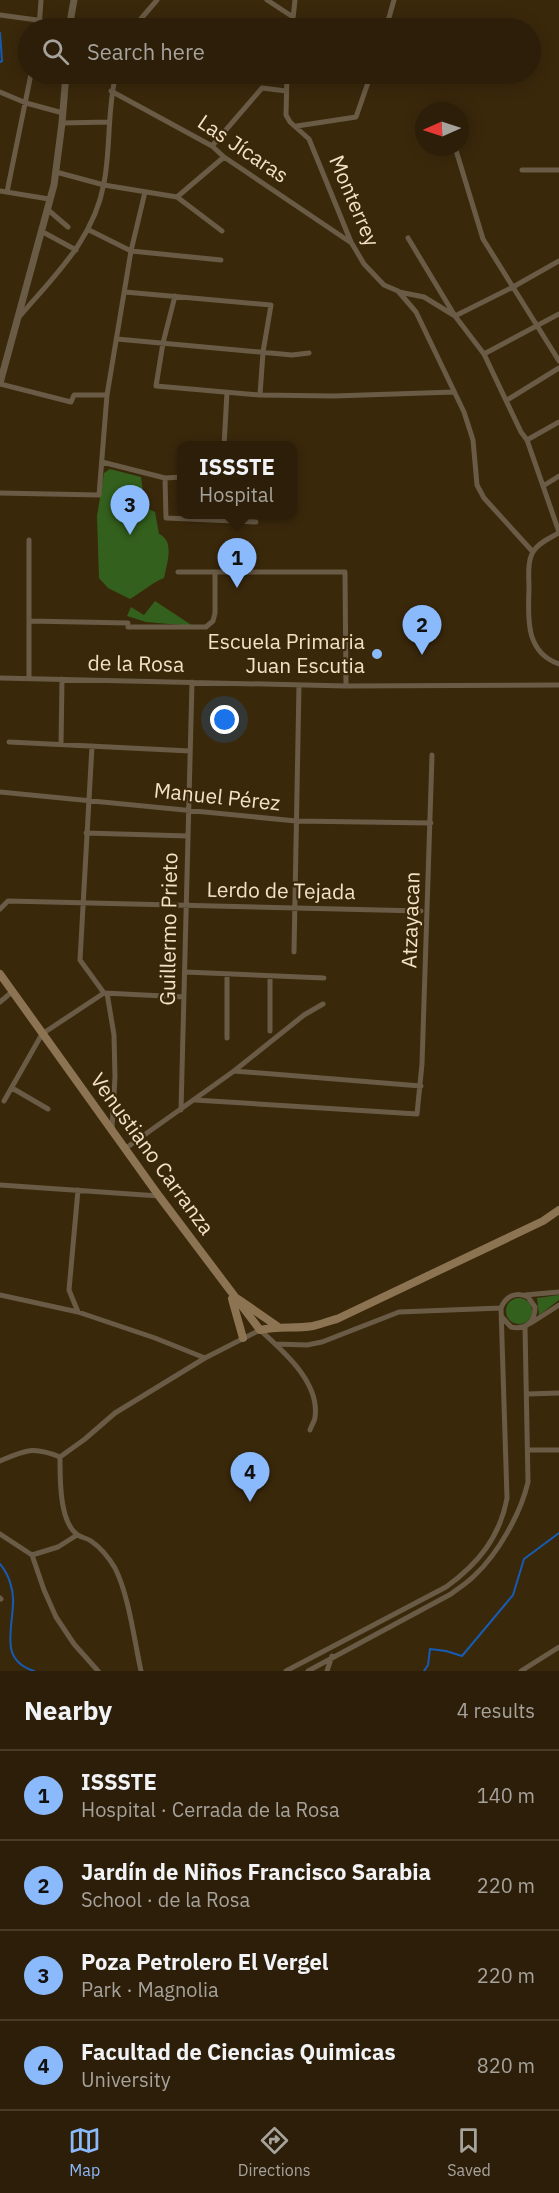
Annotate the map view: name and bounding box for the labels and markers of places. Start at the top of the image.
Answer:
pin: 3 [110,486,150,535]
pin: 1 [218,538,256,588]
pin: 2 [402,606,442,655]
place label: Escuela Primaria Juan Escutia [207,627,365,679]
marker: Escuela Primaria Juan Escutia [370,647,384,661]
pin: 4 [230,1452,270,1502]

